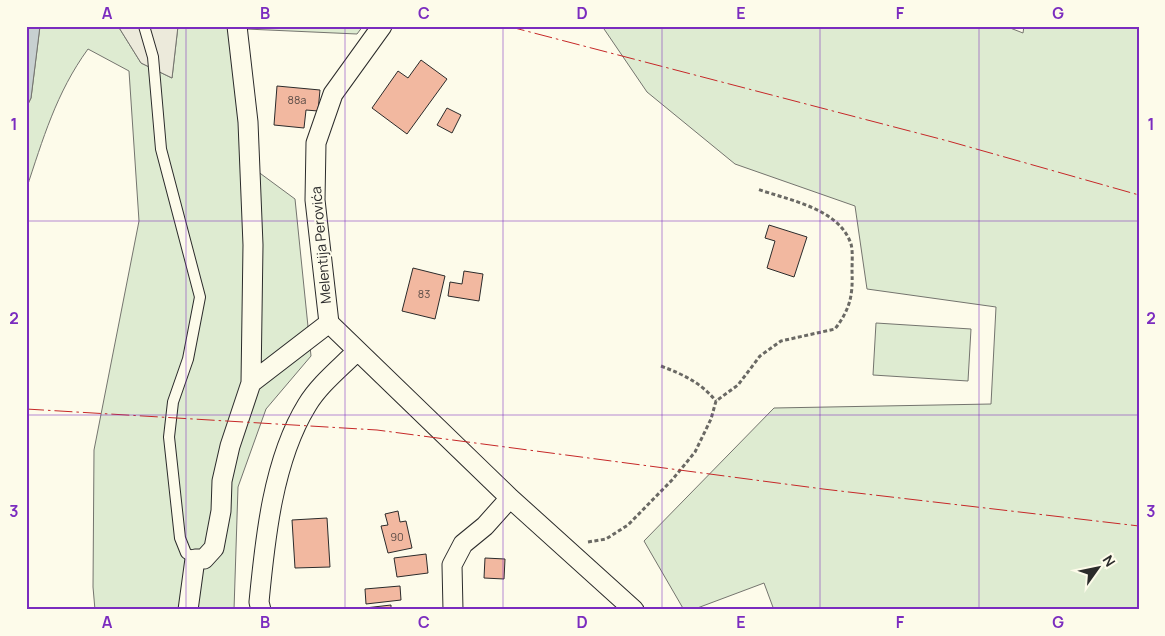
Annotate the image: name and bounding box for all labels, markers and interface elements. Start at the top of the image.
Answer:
text: A [102,2,113,24]
text: B [260,2,270,24]
text: C [418,2,430,24]
text: D [576,2,588,24]
text: E [736,2,746,24]
text: F [896,2,905,24]
text: G [1052,2,1064,24]
house number: 88a [288,92,306,107]
text: 1 [10,113,18,135]
text: 1 [1147,113,1155,135]
street label: Melentija Perovića [306,186,335,305]
house number: 83 [418,286,430,301]
text: 2 [9,307,19,329]
text: 2 [1146,307,1156,329]
text: 3 [9,500,19,522]
text: 3 [1146,500,1156,522]
house number: 90 [390,529,404,544]
north arrow [1072,544,1122,594]
text: N [1099,551,1120,570]
text: A [102,611,113,633]
text: B [260,611,270,633]
text: C [418,611,430,633]
text: D [576,611,588,633]
text: E [736,611,746,633]
text: F [896,611,905,633]
text: G [1052,611,1064,633]

